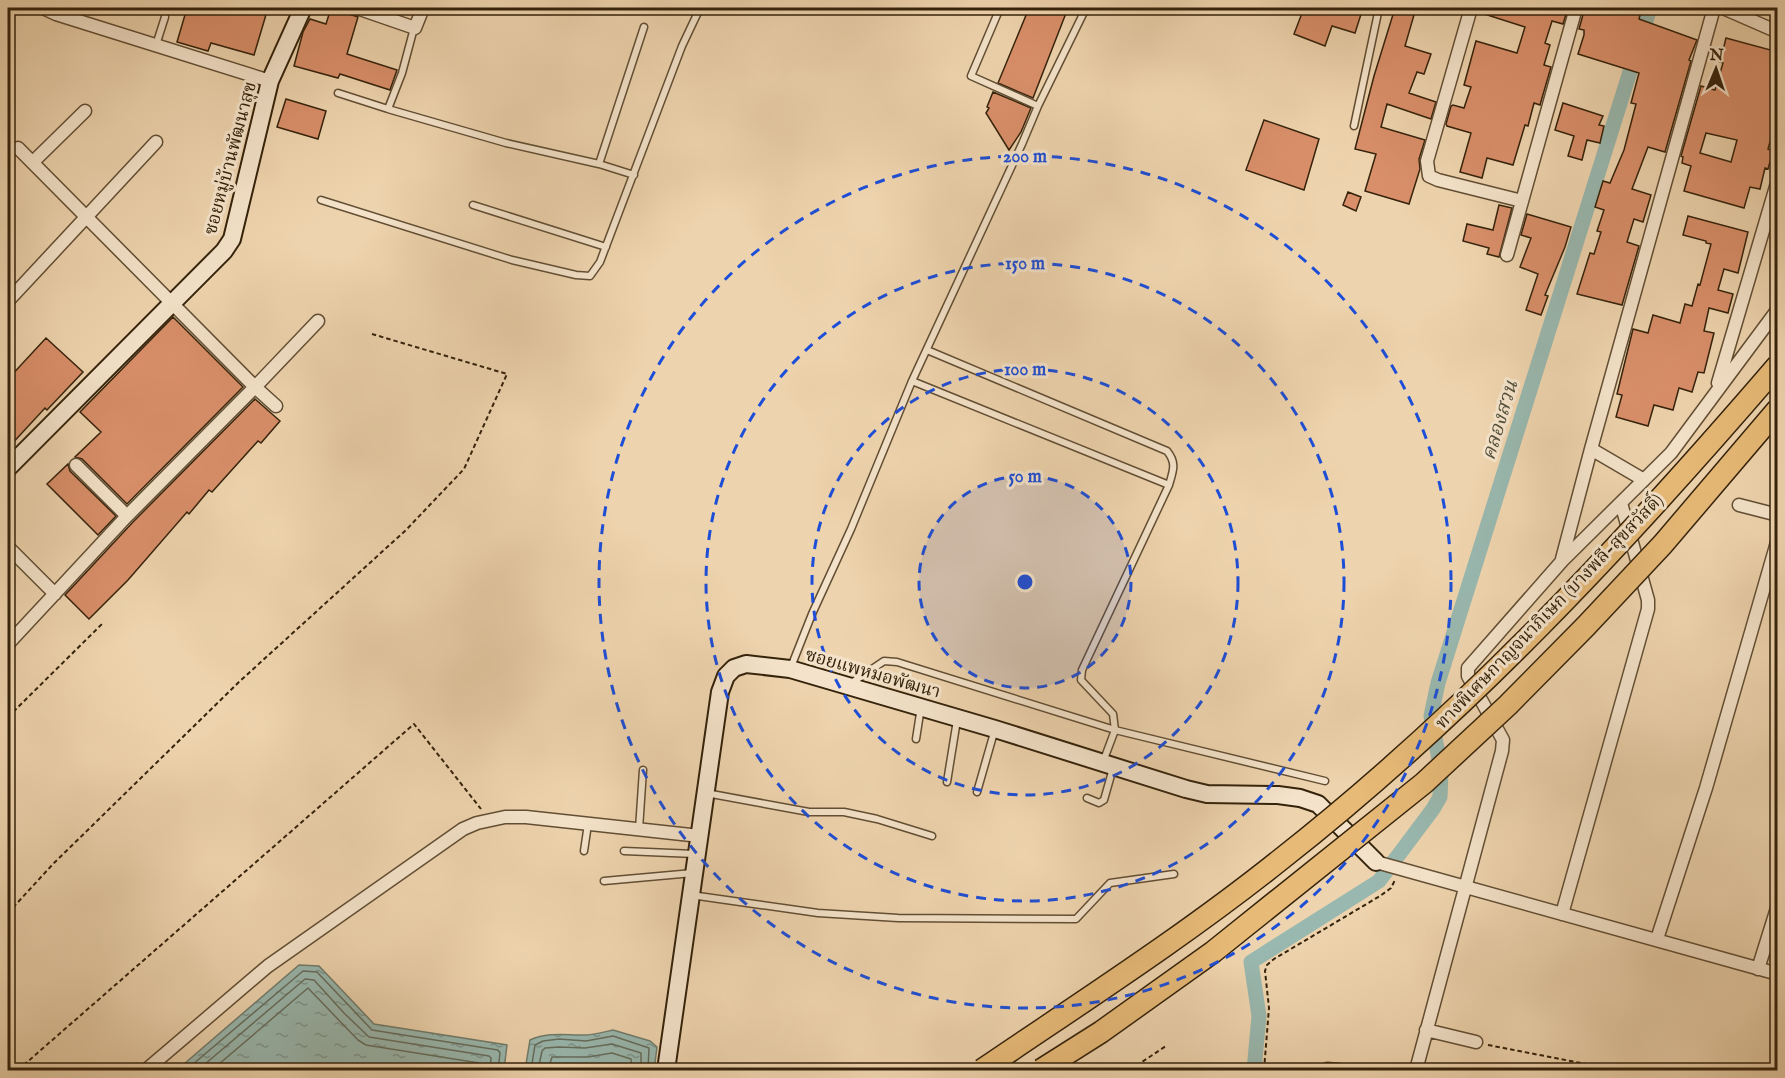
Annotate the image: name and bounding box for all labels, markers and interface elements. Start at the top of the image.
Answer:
north arrow [1686,39,1746,99]
text: N [1708,46,1724,66]
street label: ซอยหมู่บ้านพัฒนาสุข [200,79,263,238]
text: 200 m [1003,146,1047,169]
text: 150 m [1005,253,1045,276]
text: 100 m [1004,359,1046,382]
water label: คลองสวน [1476,377,1525,463]
text: 50 m [1008,466,1042,489]
street label: ทางพิเศษกาญจนาภิเษก (บางพลี-สุขสวัสดิ์) [1429,487,1669,735]
centre of rings [1015,572,1035,592]
street label: ซอยแพหมอพัฒนา [802,644,943,705]

